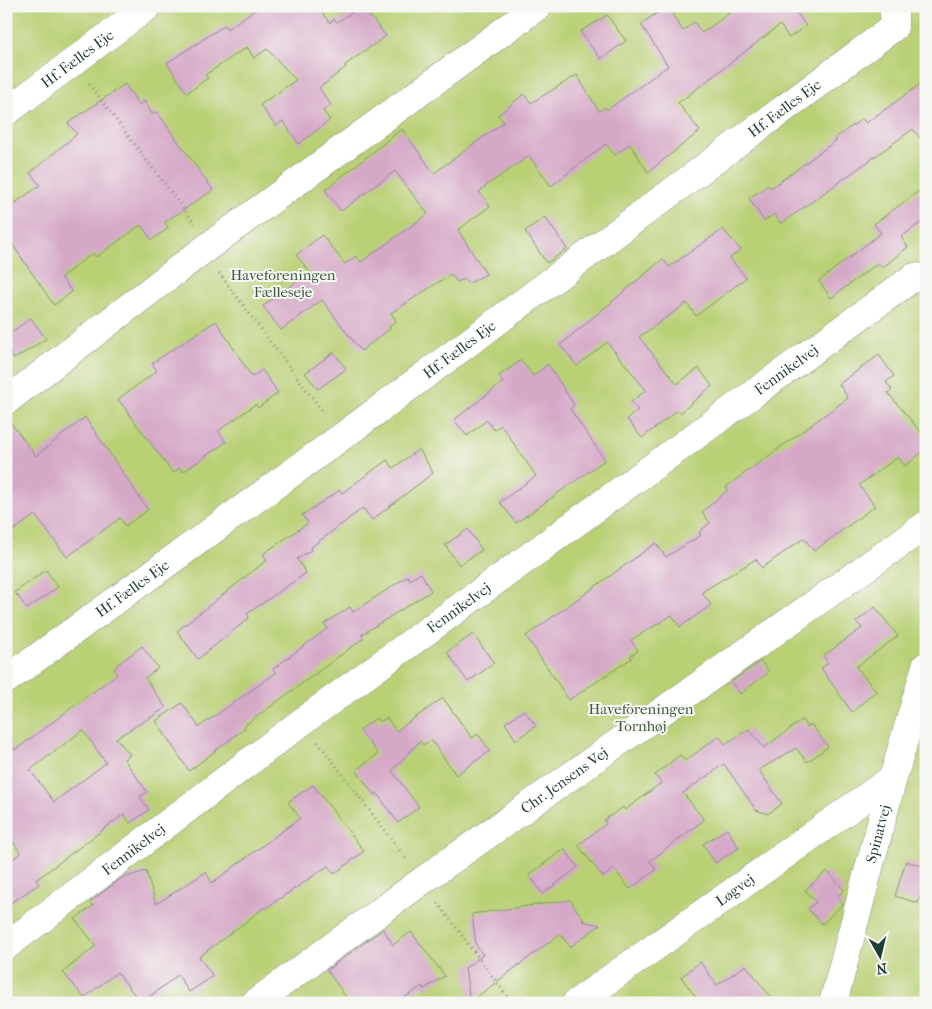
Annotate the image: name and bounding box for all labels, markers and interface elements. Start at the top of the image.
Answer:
street label: Hf. Fælles Eje [37,25,118,92]
street label: Hf. Fælles Eje [745,75,825,141]
park label: Haveforeningen Fælleseje [230,266,336,301]
street label: Hf. Fælles Eje [419,316,500,383]
street label: Fennikelvej [751,341,822,399]
street label: Hf. Fælles Eje [92,555,173,621]
street label: Fennikelvej [423,579,494,637]
park label: Haveforeningen Tornhøj [588,700,694,735]
street label: Chr. Jensens Vej [517,744,611,817]
street label: Spinatvej [862,803,894,865]
street label: Fennikelvej [98,820,169,879]
street label: Løgvej [712,870,758,910]
north arrow [854,932,904,982]
text: N [875,959,888,978]

